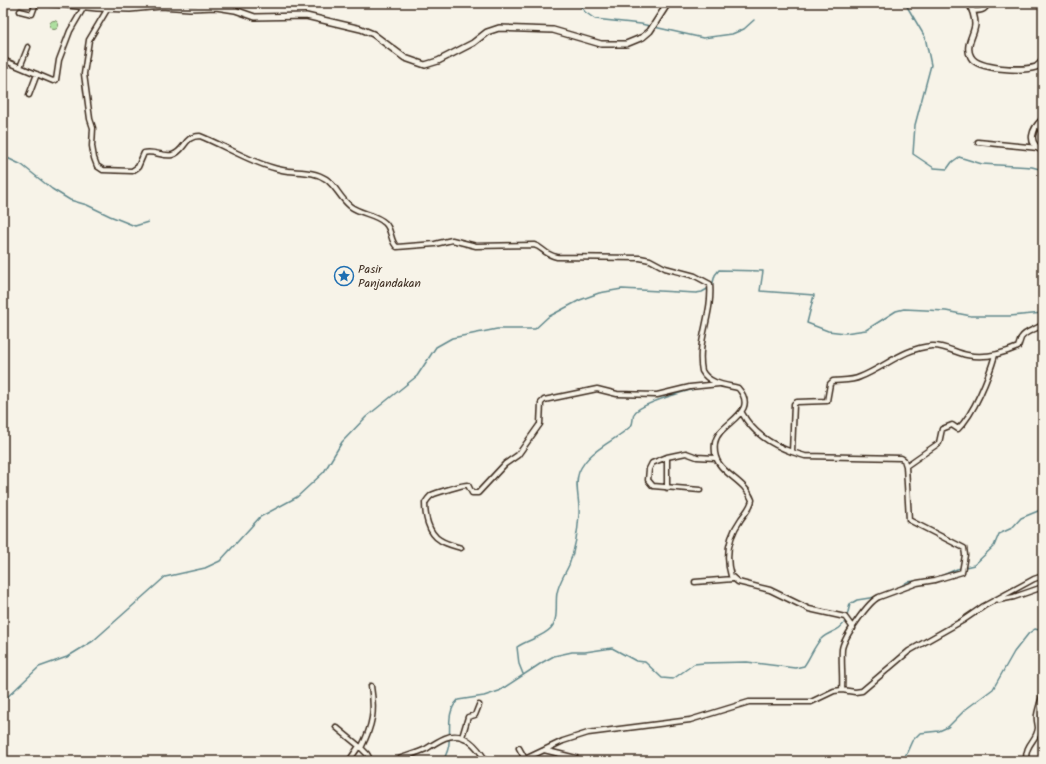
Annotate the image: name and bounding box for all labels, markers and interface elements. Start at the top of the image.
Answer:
place label: Pasir Panjandakan [358,260,421,293]
place icon: Pasir Panjandakan [333,265,355,287]

